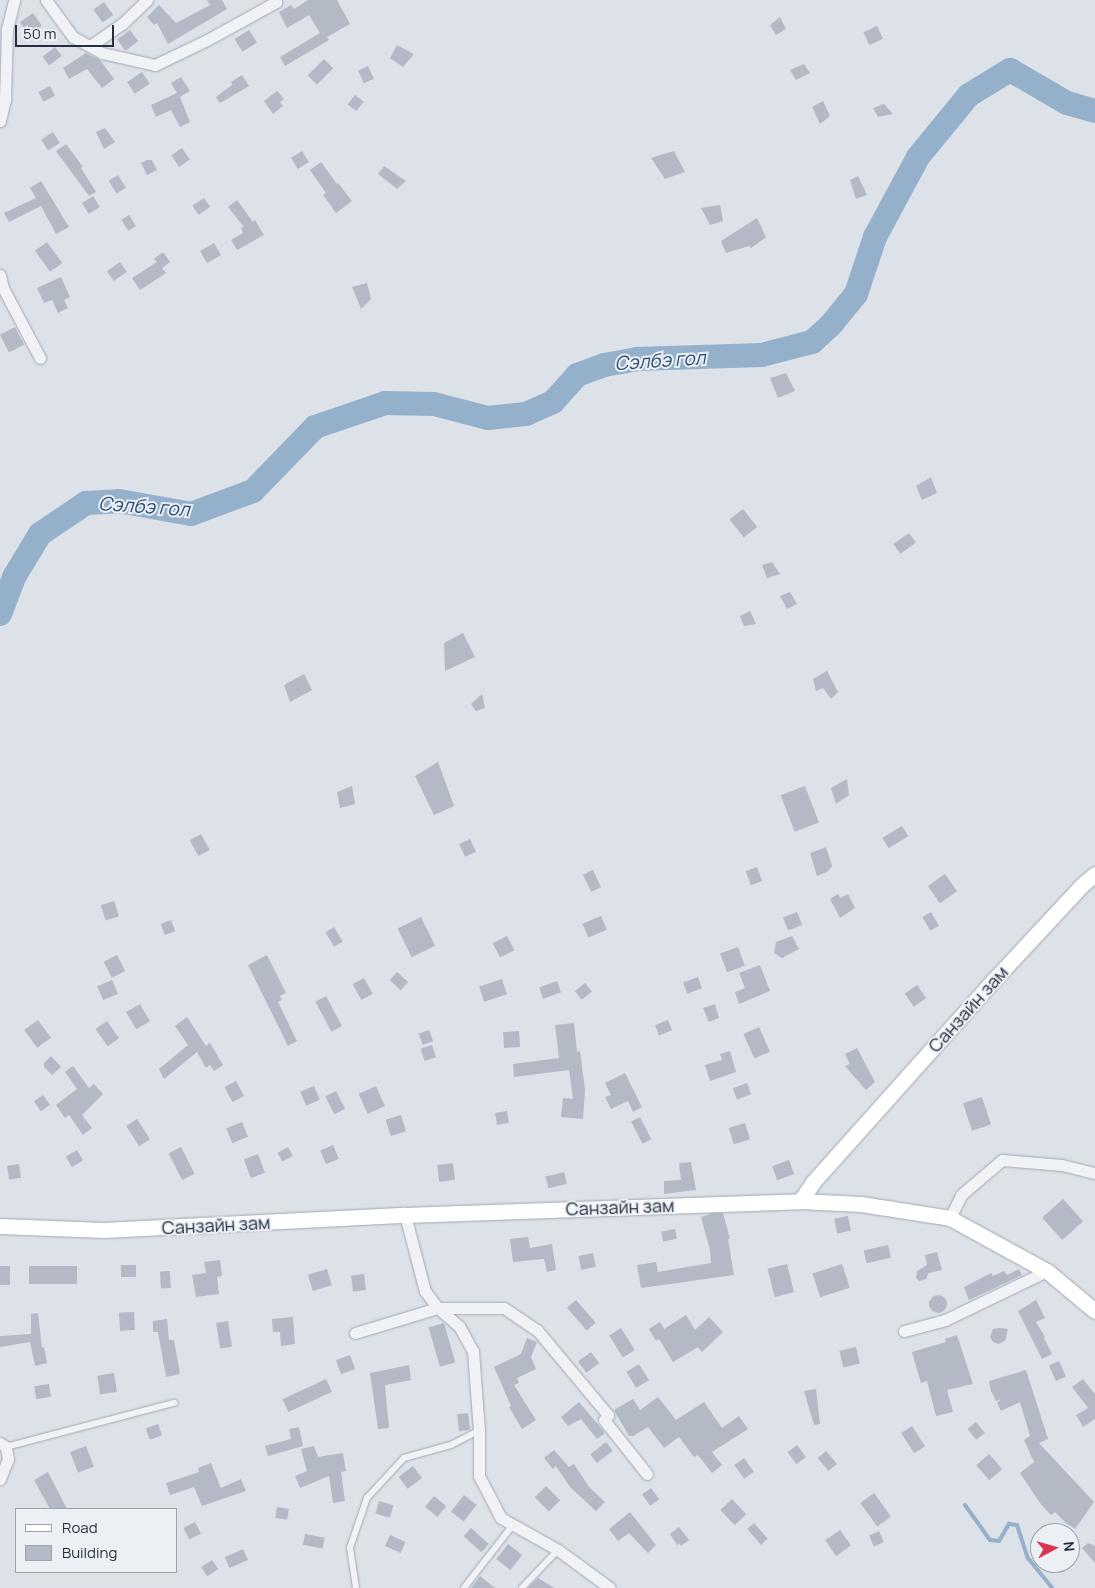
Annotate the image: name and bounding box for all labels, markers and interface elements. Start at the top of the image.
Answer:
scale bar [18,15,116,47]
text: 50 m [23,23,57,44]
water label: Сэлбэ гол [614,346,706,376]
water label: Сэлбэ гол [98,492,190,522]
street label: Санзайн зам [924,961,1012,1057]
street label: Санзайн зам [565,1194,675,1220]
street label: Санзайн зам [161,1211,271,1239]
legend [15,1508,178,1573]
text: Road [62,1517,98,1538]
north arrow [1030,1523,1080,1573]
text: N [1059,1540,1079,1552]
text: Building [62,1542,117,1563]

